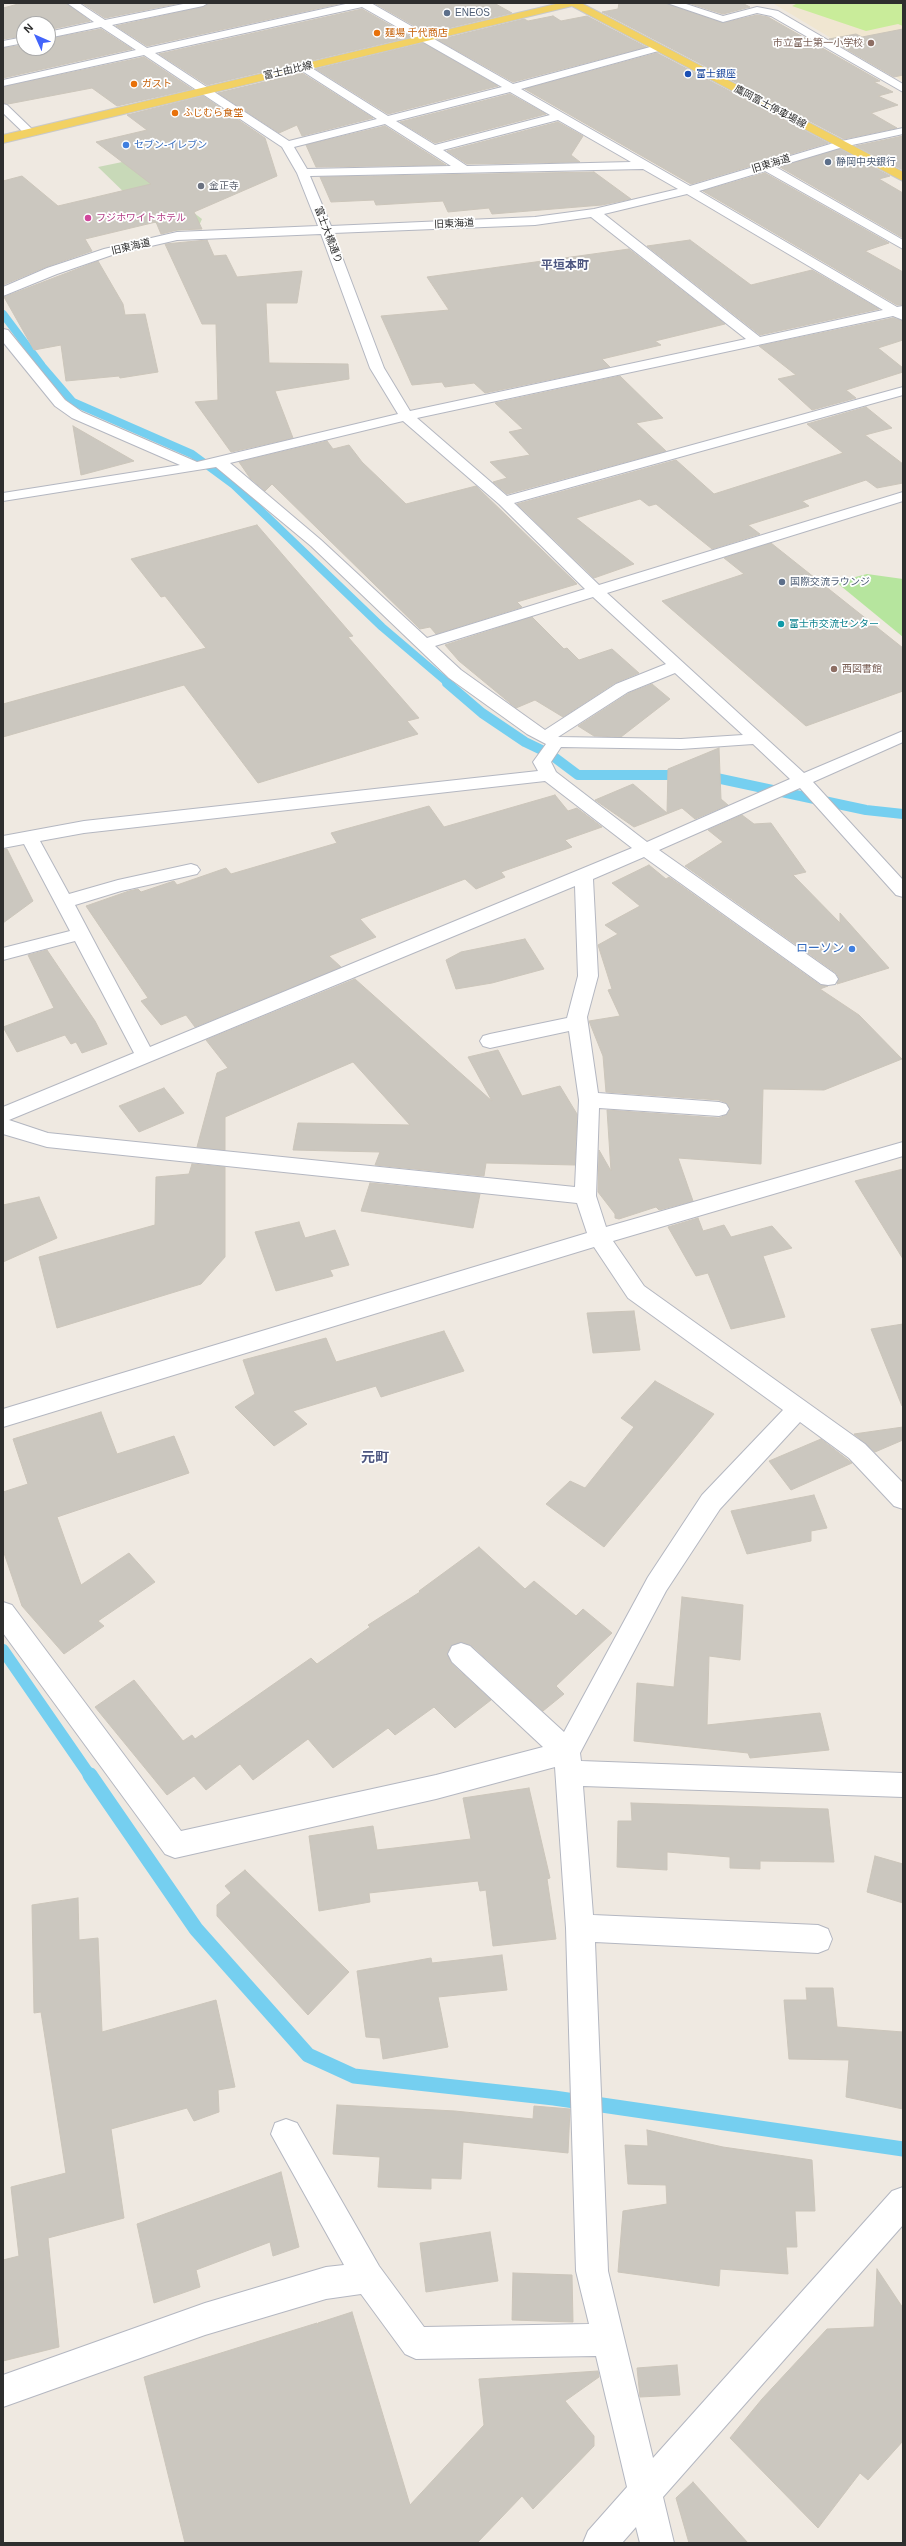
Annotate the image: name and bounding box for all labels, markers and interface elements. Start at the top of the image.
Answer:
place label: ENEOS [455,7,490,19]
marker: ENEOS [442,8,452,18]
north arrow [16,16,56,56]
text: N [21,21,35,35]
place label: 麺場 千代商店 [385,27,448,39]
marker: 麺場 千代商店 [372,28,382,38]
place label: 市立富士第一小学校 [773,37,863,49]
marker: 市立富士第一小学校 [866,38,876,48]
street label: 富士由比線 [262,60,314,82]
place label: 富士銀座 [696,68,736,80]
marker: 富士銀座 [683,69,693,79]
place label: ガスト [142,78,172,90]
marker: ガスト [129,79,139,89]
street label: 鷹岡富士停車場線 [732,83,808,131]
place label: ふじむら食堂 [183,107,243,119]
marker: ふじむら食堂 [170,108,180,118]
place label: セブン-イレブン [134,139,207,151]
marker: セブン-イレブン [121,140,131,150]
street label: 旧東海道 [750,152,792,176]
place label: 静岡中央銀行 [836,156,896,168]
marker: 静岡中央銀行 [823,157,833,167]
place label: 金正寺 [209,180,239,192]
marker: 金正寺 [196,181,206,191]
street label: 富士大橋通り [312,205,344,265]
place label: フジホワイトホテル [96,212,186,224]
marker: フジホワイトホテル [83,213,93,223]
street label: 旧東海道 [434,217,474,231]
street label: 旧東海道 [110,237,152,257]
district label: 平垣本町 [541,259,589,273]
place label: 国際交流ラウンジ [790,576,870,588]
marker: 国際交流ラウンジ [777,577,787,587]
place label: 富士市交流センター [789,618,879,630]
marker: 富士市交流センター [776,619,786,629]
place label: 西図書館 [842,663,882,675]
marker: 西図書館 [829,664,839,674]
place label: ローソン [796,942,844,956]
marker: ローソン [847,944,857,954]
district label: 元町 [361,1450,389,1466]

